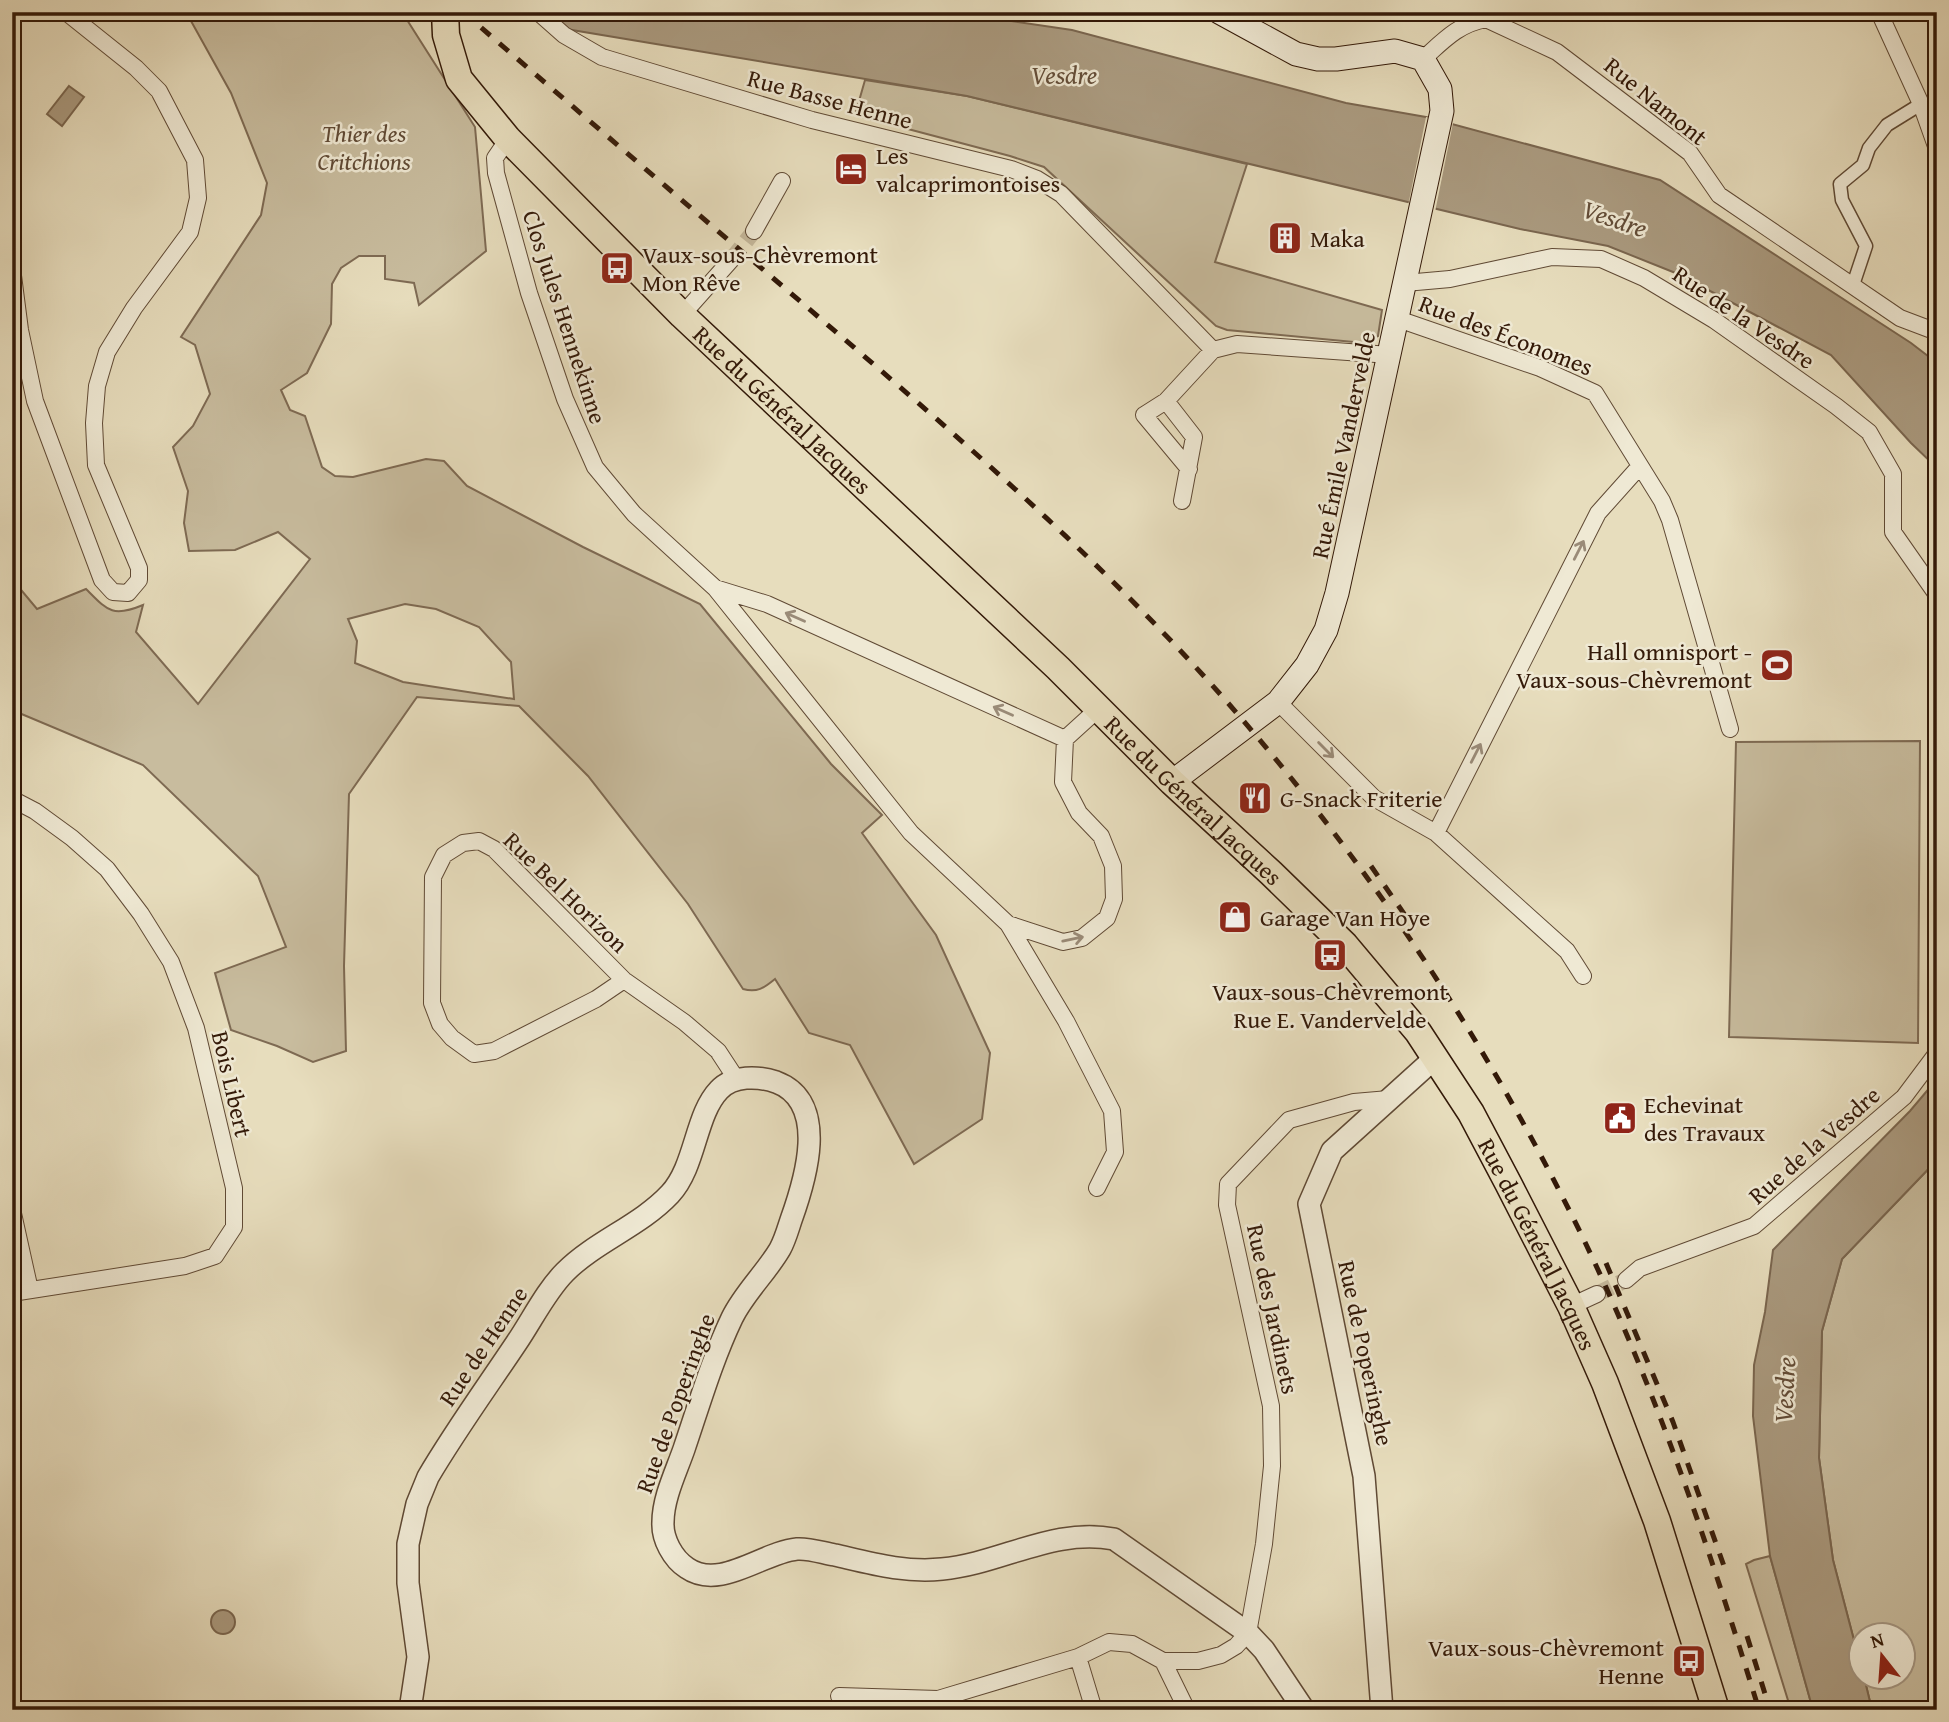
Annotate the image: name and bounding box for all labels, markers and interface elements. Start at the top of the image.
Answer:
street label: Rue Namont [1597,48,1716,154]
water label: Vesdre [1031,55,1097,94]
street label: Rue Basse Henne [744,60,916,138]
park label: Thier des Critchions [317,116,411,179]
place label: Les valcaprimontoises [876,138,1060,201]
hotel icon: Les valcaprimontoises [832,150,870,188]
water label: Vesdre [1577,189,1653,247]
street label: Clos Jules Hennekinne [514,206,616,428]
building icon: Maka [1266,219,1304,257]
place label: Maka [1310,221,1365,256]
place label: Vaux-sous-Chèvremont Mon Rêve [642,237,878,300]
bus stop icon: Vaux-sous-Chèvremont Mon Rêve [598,249,636,287]
street label: Rue de la Vesdre [1666,256,1822,378]
street label: Rue des Économes [1414,286,1598,384]
street label: Rue du Général Jacques [686,317,880,502]
street label: Rue Émile Vandervelde [1302,328,1384,562]
one-way arrow [1573,540,1587,561]
one-way arrow [785,610,807,623]
place label: Hall omnisport - Vaux-sous-Chèvremont [1516,634,1753,697]
sports icon: Hall omnisport - Vaux-sous-Chèvremont [1758,646,1796,684]
one-way arrow [993,703,1014,717]
street label: Rue du Général Jacques [1097,707,1291,893]
one-way arrow [1318,742,1335,759]
one-way arrow [1470,743,1484,764]
restaurant icon: G-Snack Friterie [1236,779,1274,817]
place label: G-Snack Friterie [1280,781,1443,816]
street label: Rue Bel Horizon [496,823,637,961]
shop icon: Garage Van Hoye [1216,898,1254,936]
place label: Garage Van Hoye [1260,900,1430,935]
one-way arrow [1061,931,1083,944]
bus stop icon: Vaux-sous-Chèvremont Rue E. Vandervelde [1311,936,1349,974]
place label: Vaux-sous-Chèvremont Rue E. Vandervelde [1212,974,1448,1037]
street label: Bois Libert [203,1028,261,1141]
street label: Rue de la Vesdre [1740,1078,1888,1212]
place label: Echevinat des Travaux [1644,1087,1766,1150]
public building icon: Echevinat des Travaux [1601,1099,1639,1137]
street label: Rue du Général Jacques [1470,1132,1606,1356]
street label: Rue des Jardinets [1238,1221,1308,1397]
street label: Rue de Poperinghe [1329,1257,1403,1449]
street label: Rue de Henne [430,1279,536,1413]
street label: Rue de Poperinghe [626,1308,724,1498]
water label: Vesdre [1763,1356,1805,1424]
north arrow [1848,1620,1918,1690]
text: N [1867,1624,1887,1655]
place label: Vaux-sous-Chèvremont Henne [1428,1630,1665,1693]
bus stop icon: Vaux-sous-Chèvremont Henne [1670,1642,1708,1680]

